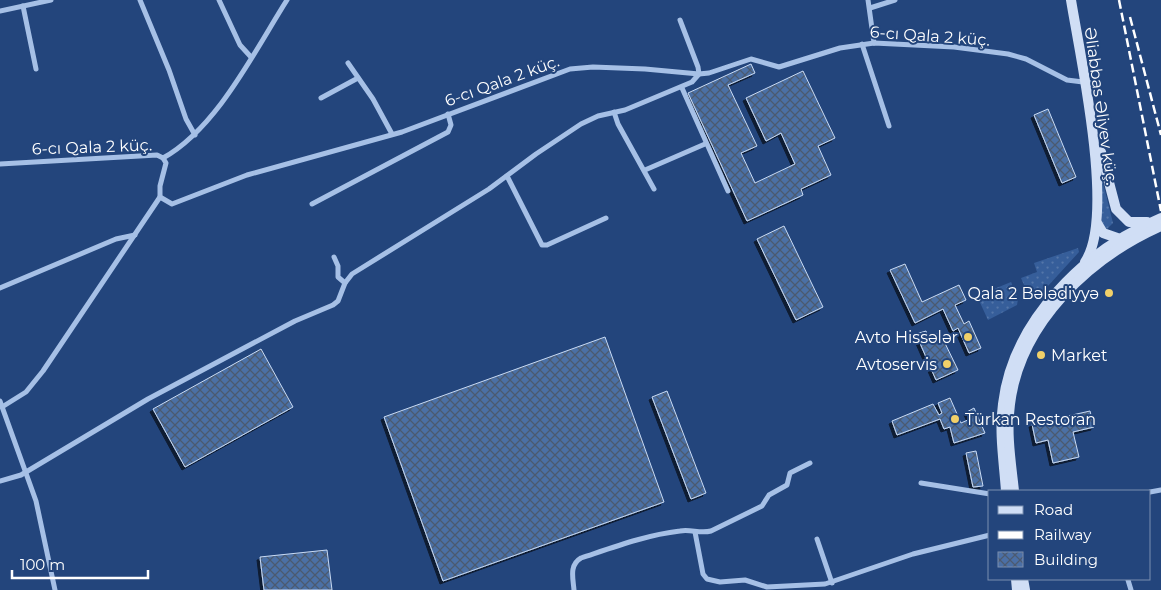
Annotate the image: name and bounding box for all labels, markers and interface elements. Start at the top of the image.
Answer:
street label: 6-cı Qala 2 küç. [869,22,991,50]
street label: Əliabbas Əliyev küç. [1080,26,1122,186]
street label: 6-cı Qala 2 küç. [442,51,562,111]
street label: 6-cı Qala 2 küç. [31,135,153,159]
place label: Qala 2 Bələdiyyə [967,284,1099,303]
marker: Qala 2 Bələdiyyə [1103,287,1115,299]
place label: Avto Hissələr [855,328,958,347]
marker: Avto Hissələr [962,331,974,343]
place label: Market [1051,346,1108,365]
marker: Market [1035,349,1047,361]
place label: Avtoservis [856,355,937,374]
marker: Avtoservis [941,358,953,370]
place label: Türkan Restoran [965,410,1096,429]
marker: Türkan Restoran [949,413,961,425]
legend [988,490,1151,580]
text: Road [1034,500,1073,519]
text: Railway [1034,525,1092,544]
scale bar [12,548,149,580]
text: Building [1034,550,1098,569]
text: 100 m [20,555,65,574]

